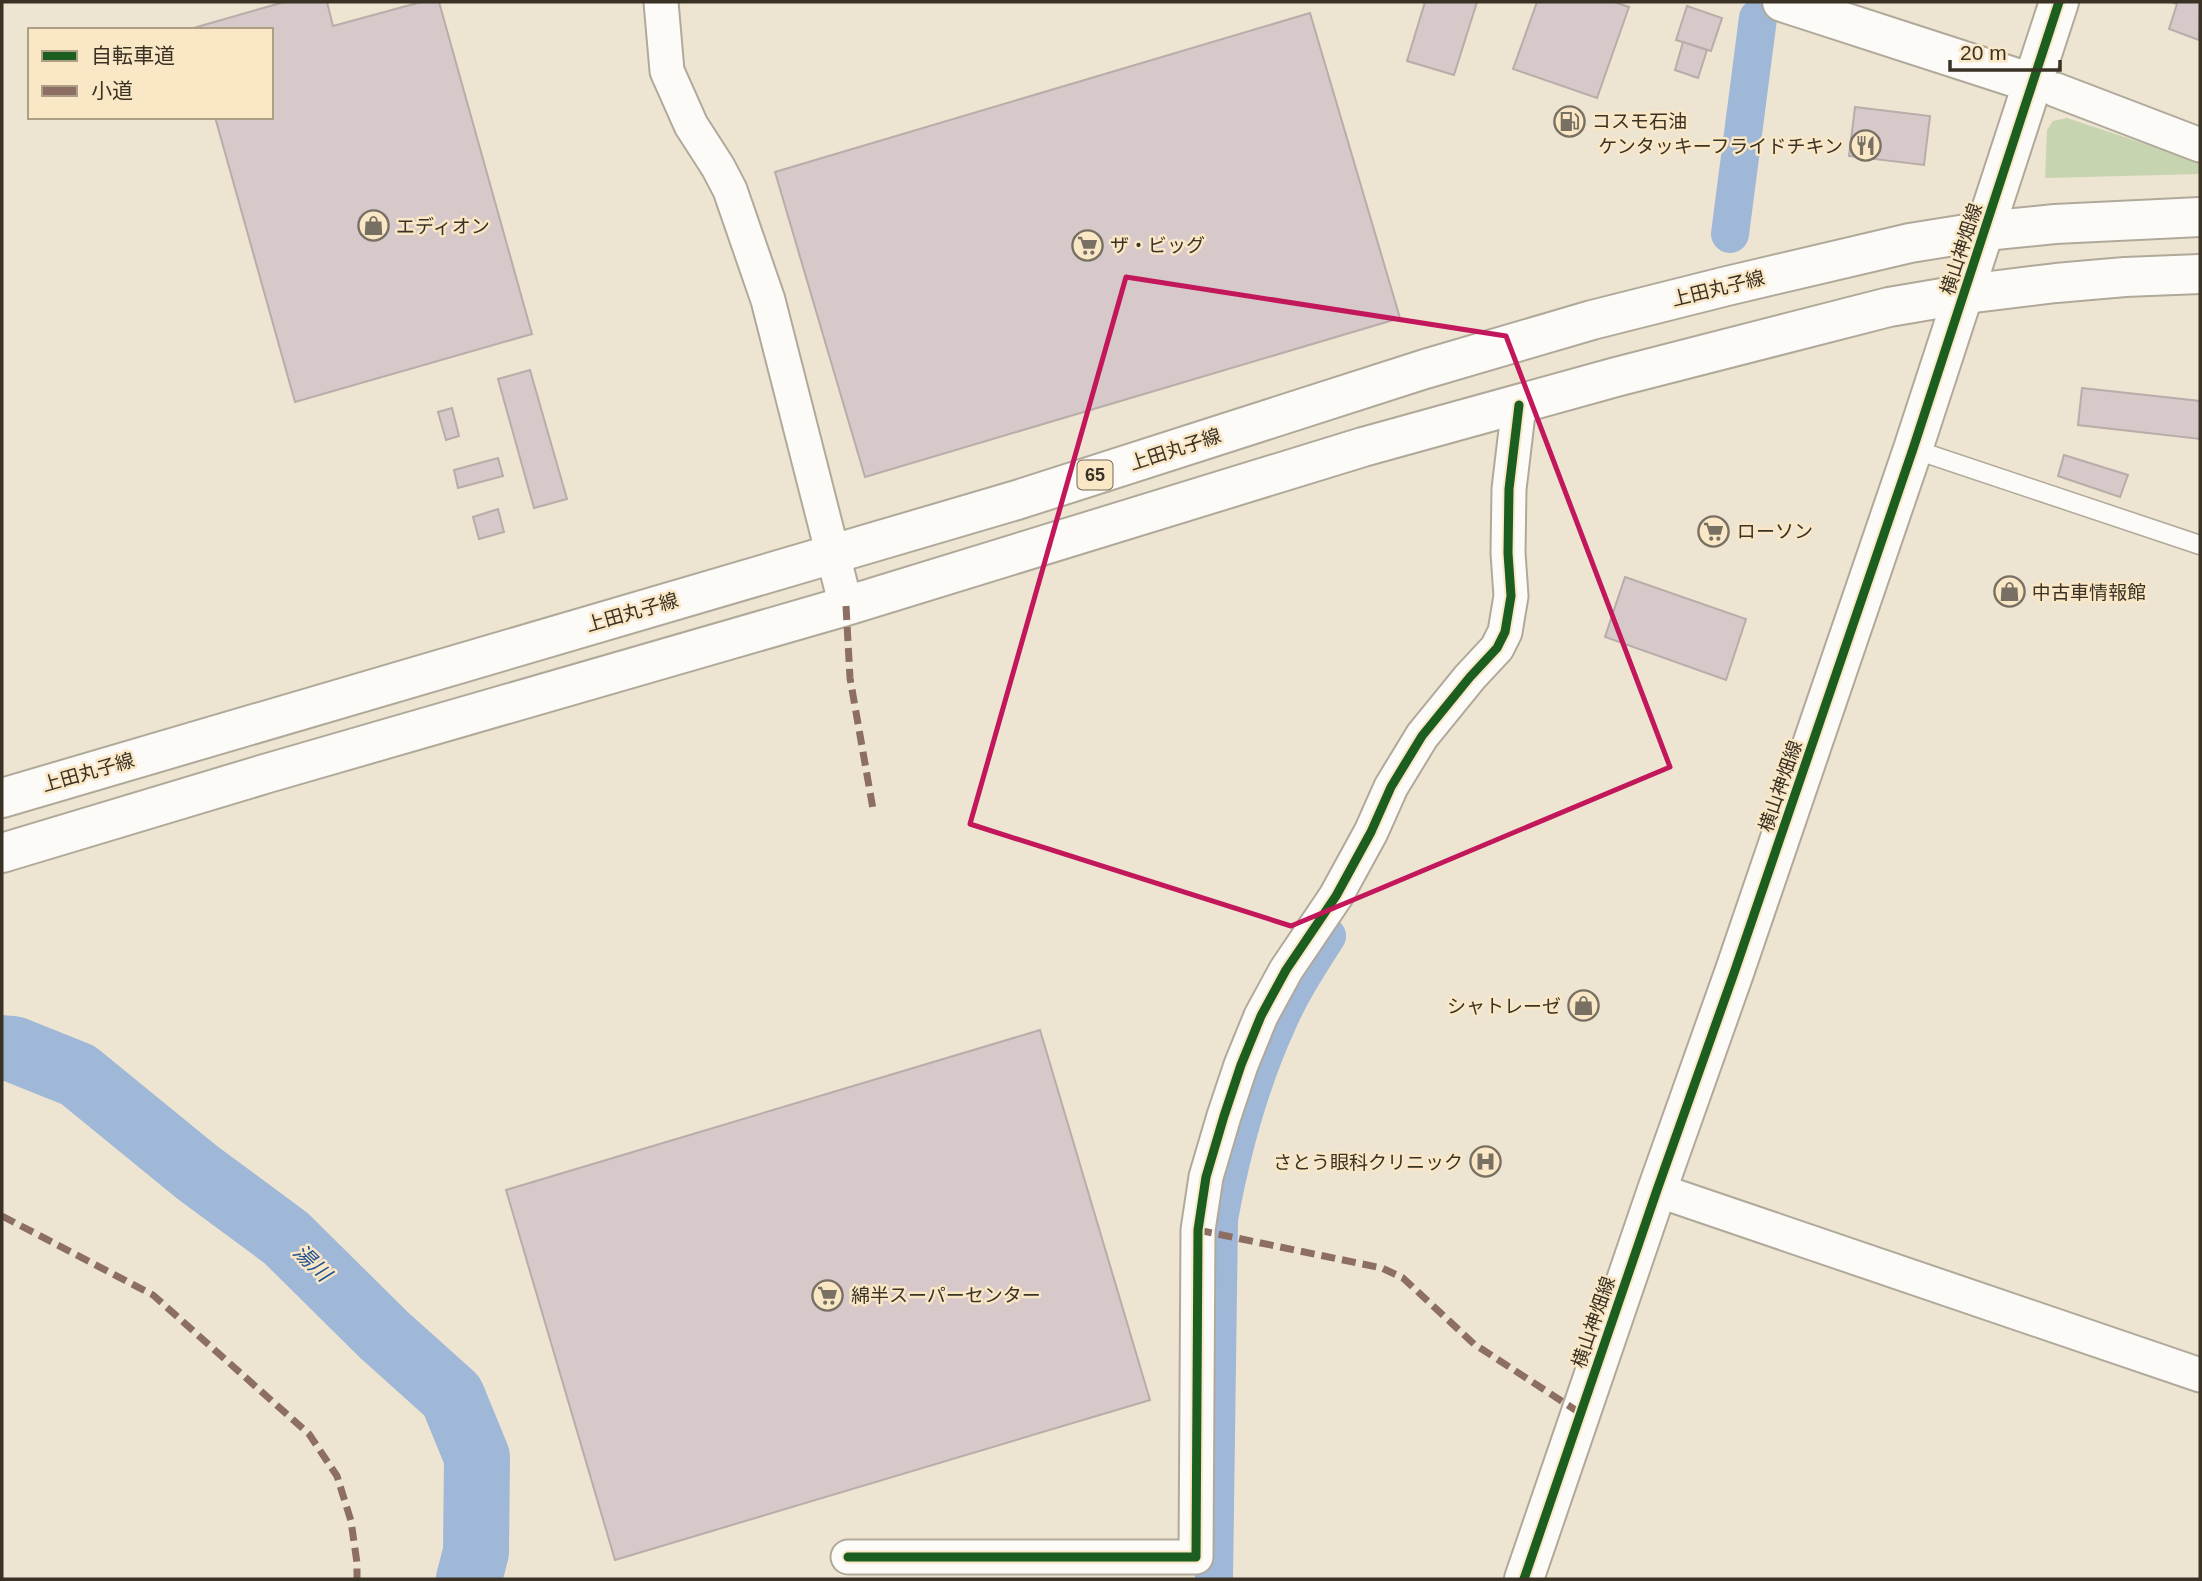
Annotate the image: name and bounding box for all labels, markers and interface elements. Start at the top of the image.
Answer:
legend [28,28,273,119]
scale bar [1950,28,2060,72]
text: 20 m [1960,41,2007,64]
text: 自転車道 [91,44,175,67]
text: 小道 [91,79,133,102]
fuel station icon: コスモ石油 [1552,104,1586,138]
place label: コスモ石油 [1592,111,1687,132]
restaurant icon: ケンタッキーフライドチキン [1849,129,1883,163]
place label: ケンタッキーフライドチキン [1598,136,1843,157]
street label: 横山神畑線 [1937,201,1986,298]
shop icon: エディオン [356,209,390,243]
place label: エディオン [396,216,490,237]
supermarket icon: ザ・ビッグ [1070,228,1104,262]
place label: ザ・ビッグ [1110,235,1205,256]
street label: 上田丸子線 [1669,267,1767,310]
street label: 上田丸子線 [1127,425,1224,474]
road number: 65 [1078,461,1112,490]
supermarket icon: ローソン [1697,514,1731,548]
place label: ローソン [1737,521,1813,542]
shop icon: 中古車情報館 [1992,575,2026,609]
place label: 中古車情報館 [2032,582,2146,603]
street label: 上田丸子線 [584,589,681,636]
street label: 横山神畑線 [1755,738,1806,835]
street label: 上田丸子線 [40,749,137,796]
shop icon: シャトレーゼ [1567,989,1601,1023]
place label: シャトレーゼ [1447,996,1561,1017]
hospital icon: さとう眼科クリニック [1469,1145,1503,1179]
place label: さとう眼科クリニック [1273,1152,1463,1173]
water label: 湯川 [289,1240,337,1287]
street label: 横山神畑線 [1568,1274,1619,1371]
supermarket icon: 綿半スーパーセンター [811,1278,845,1312]
place label: 綿半スーパーセンター [851,1285,1041,1306]

